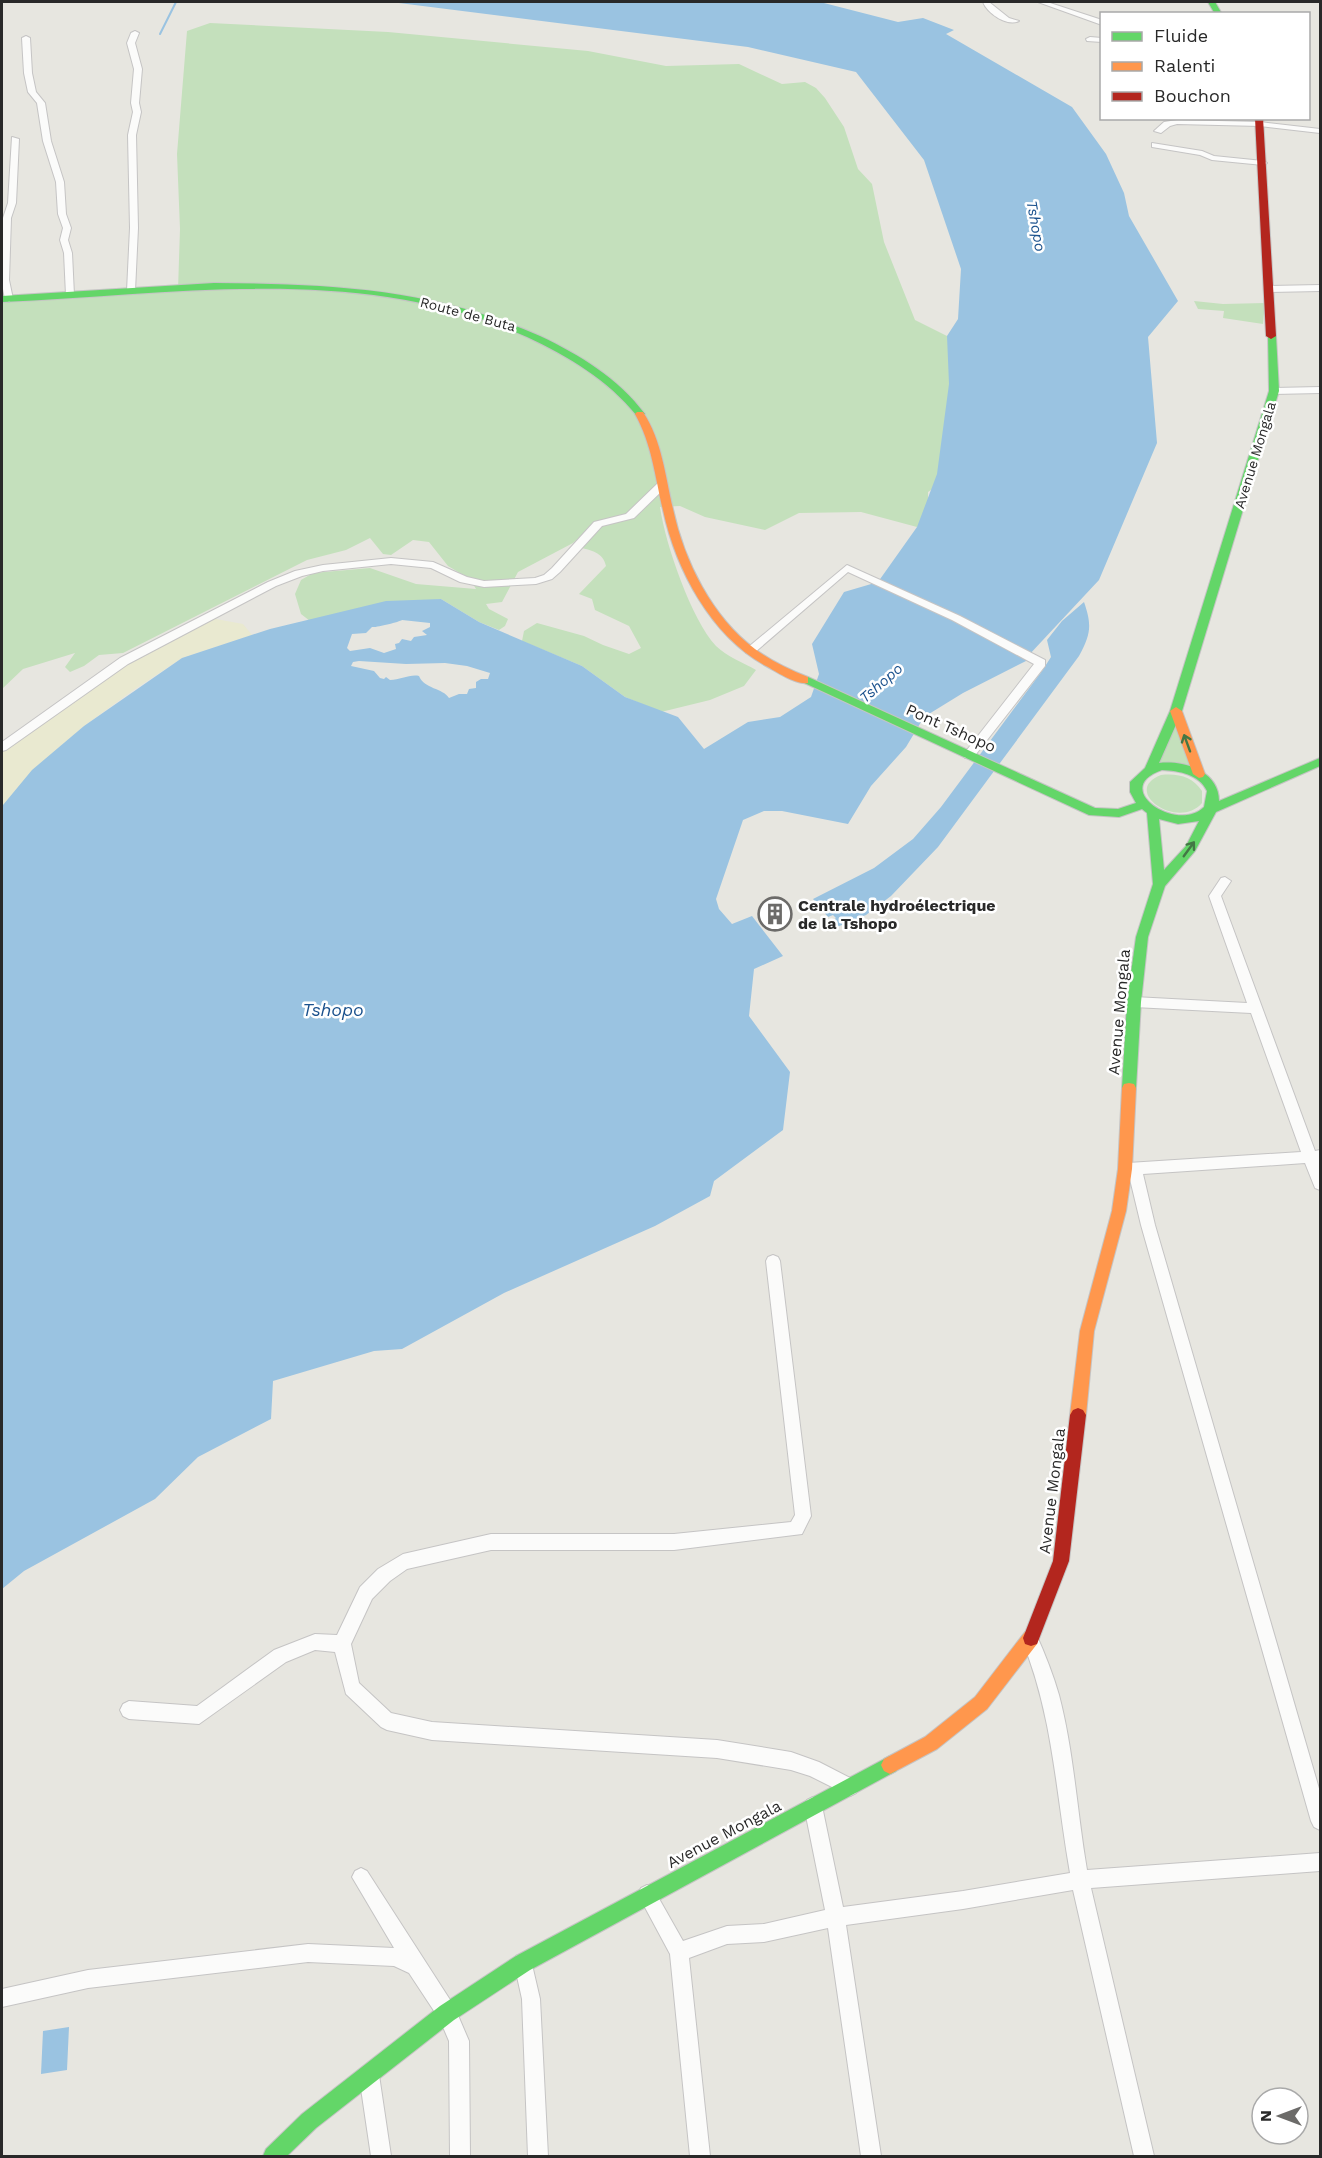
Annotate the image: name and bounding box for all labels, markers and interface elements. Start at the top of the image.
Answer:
legend [1100,12,1310,120]
text: Fluide [1154,25,1208,46]
text: Ralenti [1154,55,1215,76]
text: Bouchon [1154,85,1231,106]
water label: Tshopo [1023,199,1049,253]
street label: Route de Buta [419,294,517,334]
street label: Avenue Mongala [1231,400,1279,510]
water label: Tshopo [856,659,906,707]
street label: Pont Tshopo [903,700,999,756]
one-way arrow [1181,734,1192,753]
one-way arrow [1182,841,1195,857]
building icon: Centrale hydroélectrique de la Tshopo [757,896,793,932]
place label: Centrale hydroélectrique de la Tshopo [798,896,996,933]
street label: Avenue Mongala [1104,948,1134,1076]
water label: Tshopo [302,999,364,1020]
street label: Avenue Mongala [1035,1427,1069,1555]
street label: Avenue Mongala [664,1796,784,1872]
north arrow [1250,2086,1310,2146]
text: N [1256,2110,1275,2122]

